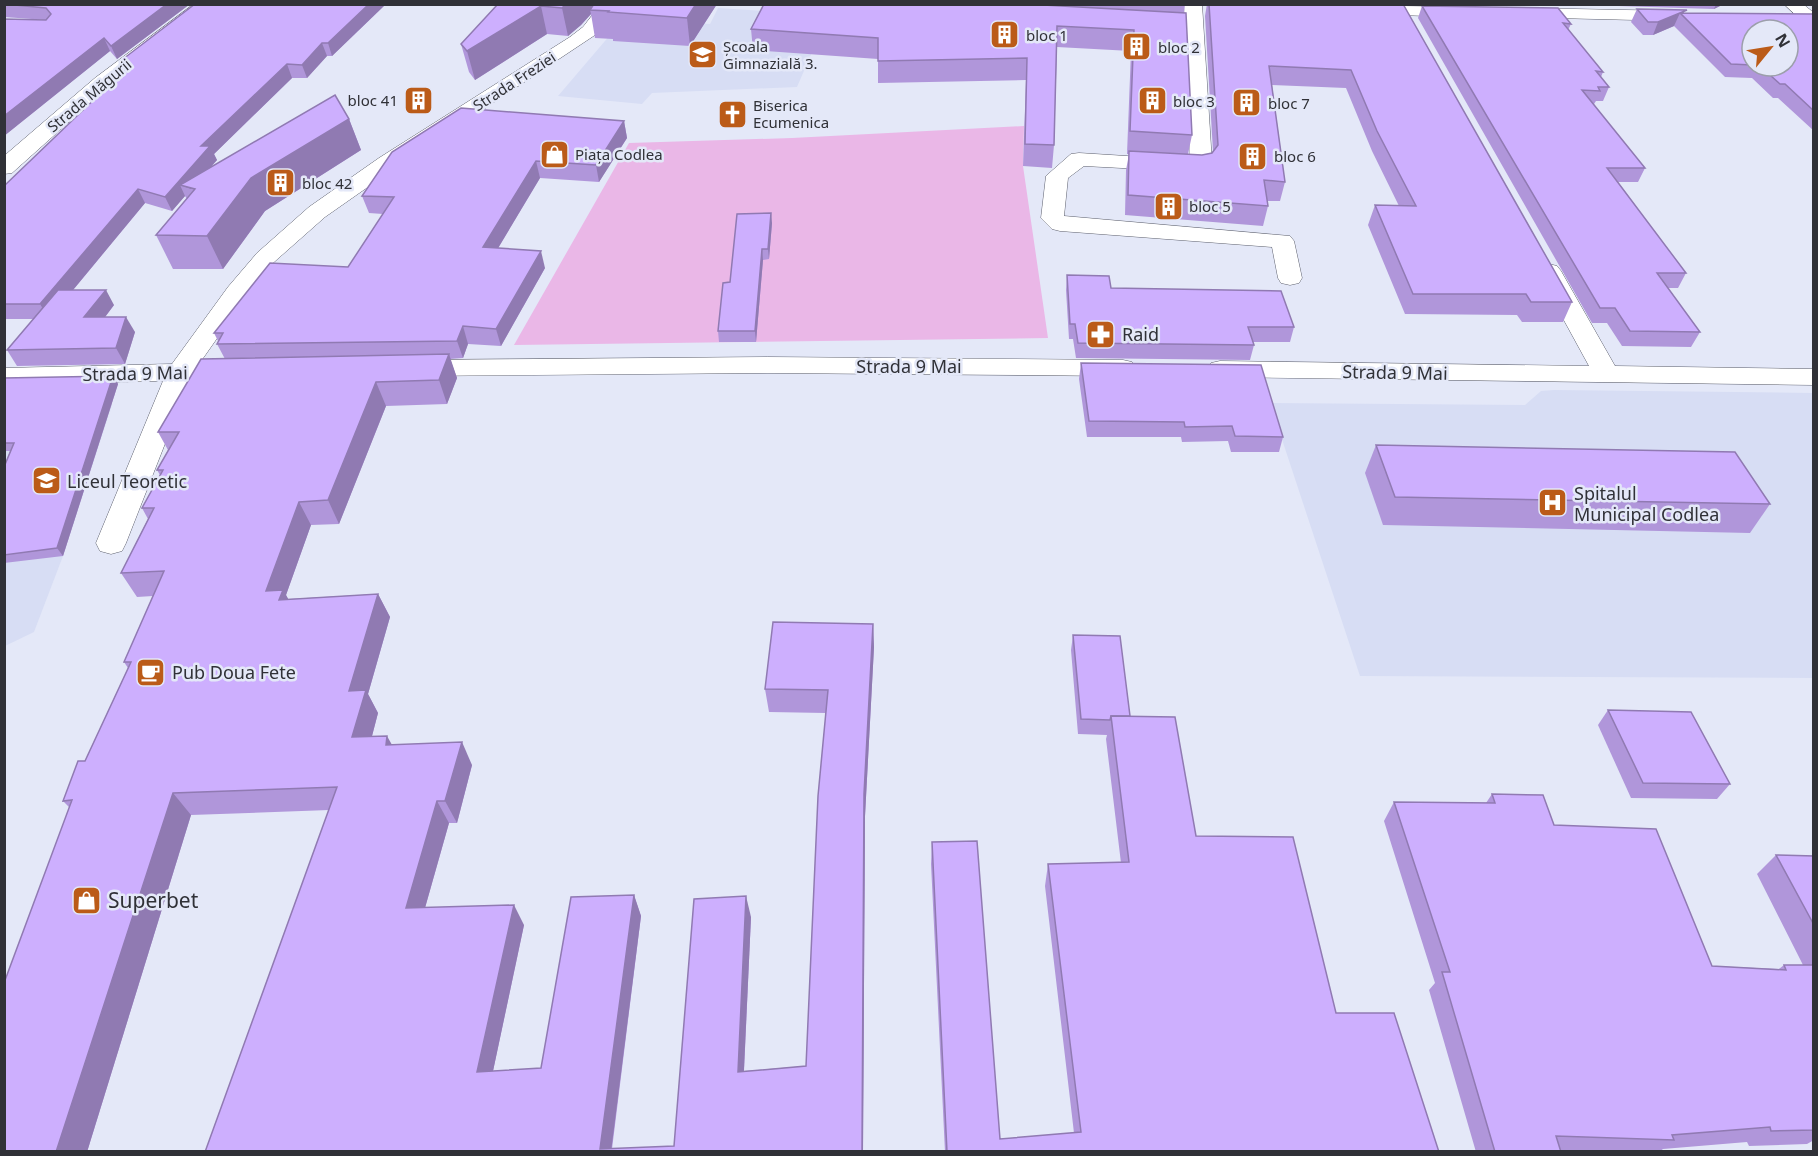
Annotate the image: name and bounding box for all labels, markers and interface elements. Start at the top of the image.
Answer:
north arrow [1740,18,1800,78]
building icon: bloc 1 [989,19,1021,51]
place label: bloc 1 [1026,25,1068,45]
text: N [1770,29,1796,52]
building icon: bloc 2 [1121,31,1153,63]
place label: Școala Gimnazială 3. [723,36,818,73]
place label: bloc 2 [1158,37,1200,57]
school or university icon: Școala Gimnazială 3. [686,39,718,71]
street label: Strada Freziei [469,47,559,115]
street label: Strada Măgurii [43,54,135,136]
building icon: bloc 41 [403,84,435,116]
building icon: bloc 3 [1136,85,1168,117]
building icon: bloc 7 [1231,87,1263,119]
place label: bloc 41 [348,90,398,110]
place label: bloc 3 [1173,91,1215,111]
place label: bloc 7 [1268,93,1310,113]
place label: Biserica Ecumenica [753,95,829,132]
church icon: Biserica Ecumenica [716,98,748,130]
shop icon: Piața Codlea [538,138,570,170]
building icon: bloc 6 [1237,140,1269,172]
place label: Piața Codlea [575,144,663,164]
place label: bloc 6 [1274,146,1316,166]
building icon: bloc 42 [265,167,297,199]
place label: bloc 42 [302,173,352,193]
building icon: bloc 5 [1152,190,1184,222]
place label: bloc 5 [1189,196,1231,216]
pharmacy icon: Raid [1085,318,1117,350]
place label: Raid [1122,322,1159,346]
street label: Strada 9 Mai [856,354,962,378]
street label: Strada 9 Mai [1342,359,1448,385]
street label: Strada 9 Mai [82,360,188,386]
school or university icon: Liceul Teoretic [30,465,62,497]
place label: Liceul Teoretic [67,469,187,493]
place label: Spitalul Municipal Codlea [1574,481,1719,526]
hospital icon: Spitalul Municipal Codlea [1537,487,1569,519]
cafe icon: Pub Doua Fete [135,656,167,688]
place label: Pub Doua Fete [172,660,296,684]
shop icon: Superbet [71,884,103,916]
place label: Superbet [108,886,199,914]

